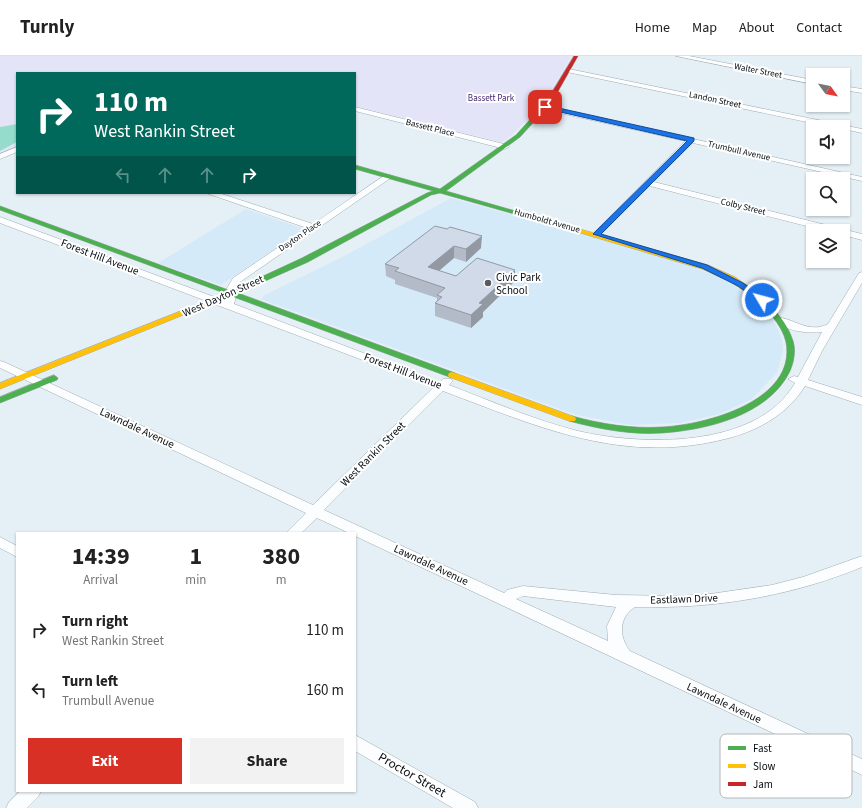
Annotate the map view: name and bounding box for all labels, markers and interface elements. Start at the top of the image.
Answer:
text: Turnly [20,14,74,41]
text: Home [635,18,670,38]
text: Map [692,18,717,38]
text: About [739,18,774,38]
text: Contact [796,18,842,38]
street label: Walter Street [733,60,783,82]
north arrow [806,68,850,112]
map controls [806,68,850,268]
text: 110 m [94,82,168,122]
icon: right [28,88,80,140]
street label: Landon Street [688,88,742,112]
pin [528,90,562,124]
park label: Bassett Park [468,92,515,105]
icon: arrive [534,96,556,118]
street label: Bassett Place [404,116,456,140]
text: West Rankin Street [94,119,235,144]
button: sound [806,120,850,164]
street label: Trumbull Avenue [706,137,772,165]
icon: left [112,164,134,186]
icon: ahead [154,164,176,186]
icon: ahead [196,164,218,186]
icon: right [238,164,260,186]
button: search [806,172,850,216]
street label: Colby Street [719,195,767,219]
street label: Humboldt Avenue [513,205,582,237]
street label: Dayton Place [276,217,324,255]
button: layers [806,224,850,268]
street label: Forest Hill Avenue [59,235,142,279]
place label: Civic Park School [496,270,541,298]
street label: West Dayton Street [180,271,266,321]
marker: Civic Park School [483,278,493,288]
position arrow [741,279,783,321]
street label: Forest Hill Avenue [362,349,445,393]
street label: Lawndale Avenue [97,404,177,452]
street label: West Rankin Street [337,418,409,490]
text: 14:39 [72,539,130,574]
text: 1 [190,539,202,574]
text: 380 [262,539,300,574]
street label: Lawndale Avenue [391,541,471,589]
text: Arrival [83,571,118,589]
text: min [185,571,206,589]
text: m [276,571,287,589]
street label: Eastlawn Drive [650,590,719,608]
text: Turn right [62,611,128,632]
icon: right [28,619,50,641]
text: 110 m [306,620,344,641]
text: West Rankin Street [62,632,164,650]
text: Turn left [62,671,118,692]
icon: left [28,679,50,701]
street label: Lawndale Avenue [684,679,764,727]
text: 160 m [306,680,344,701]
text: Trumbull Avenue [62,692,154,710]
legend [720,734,852,798]
button: Exit [28,738,182,784]
button: Share [190,738,344,784]
text: Fast [753,741,772,756]
street label: Proctor Street [375,748,450,802]
text: Slow [753,759,776,774]
text: Jam [753,777,773,792]

